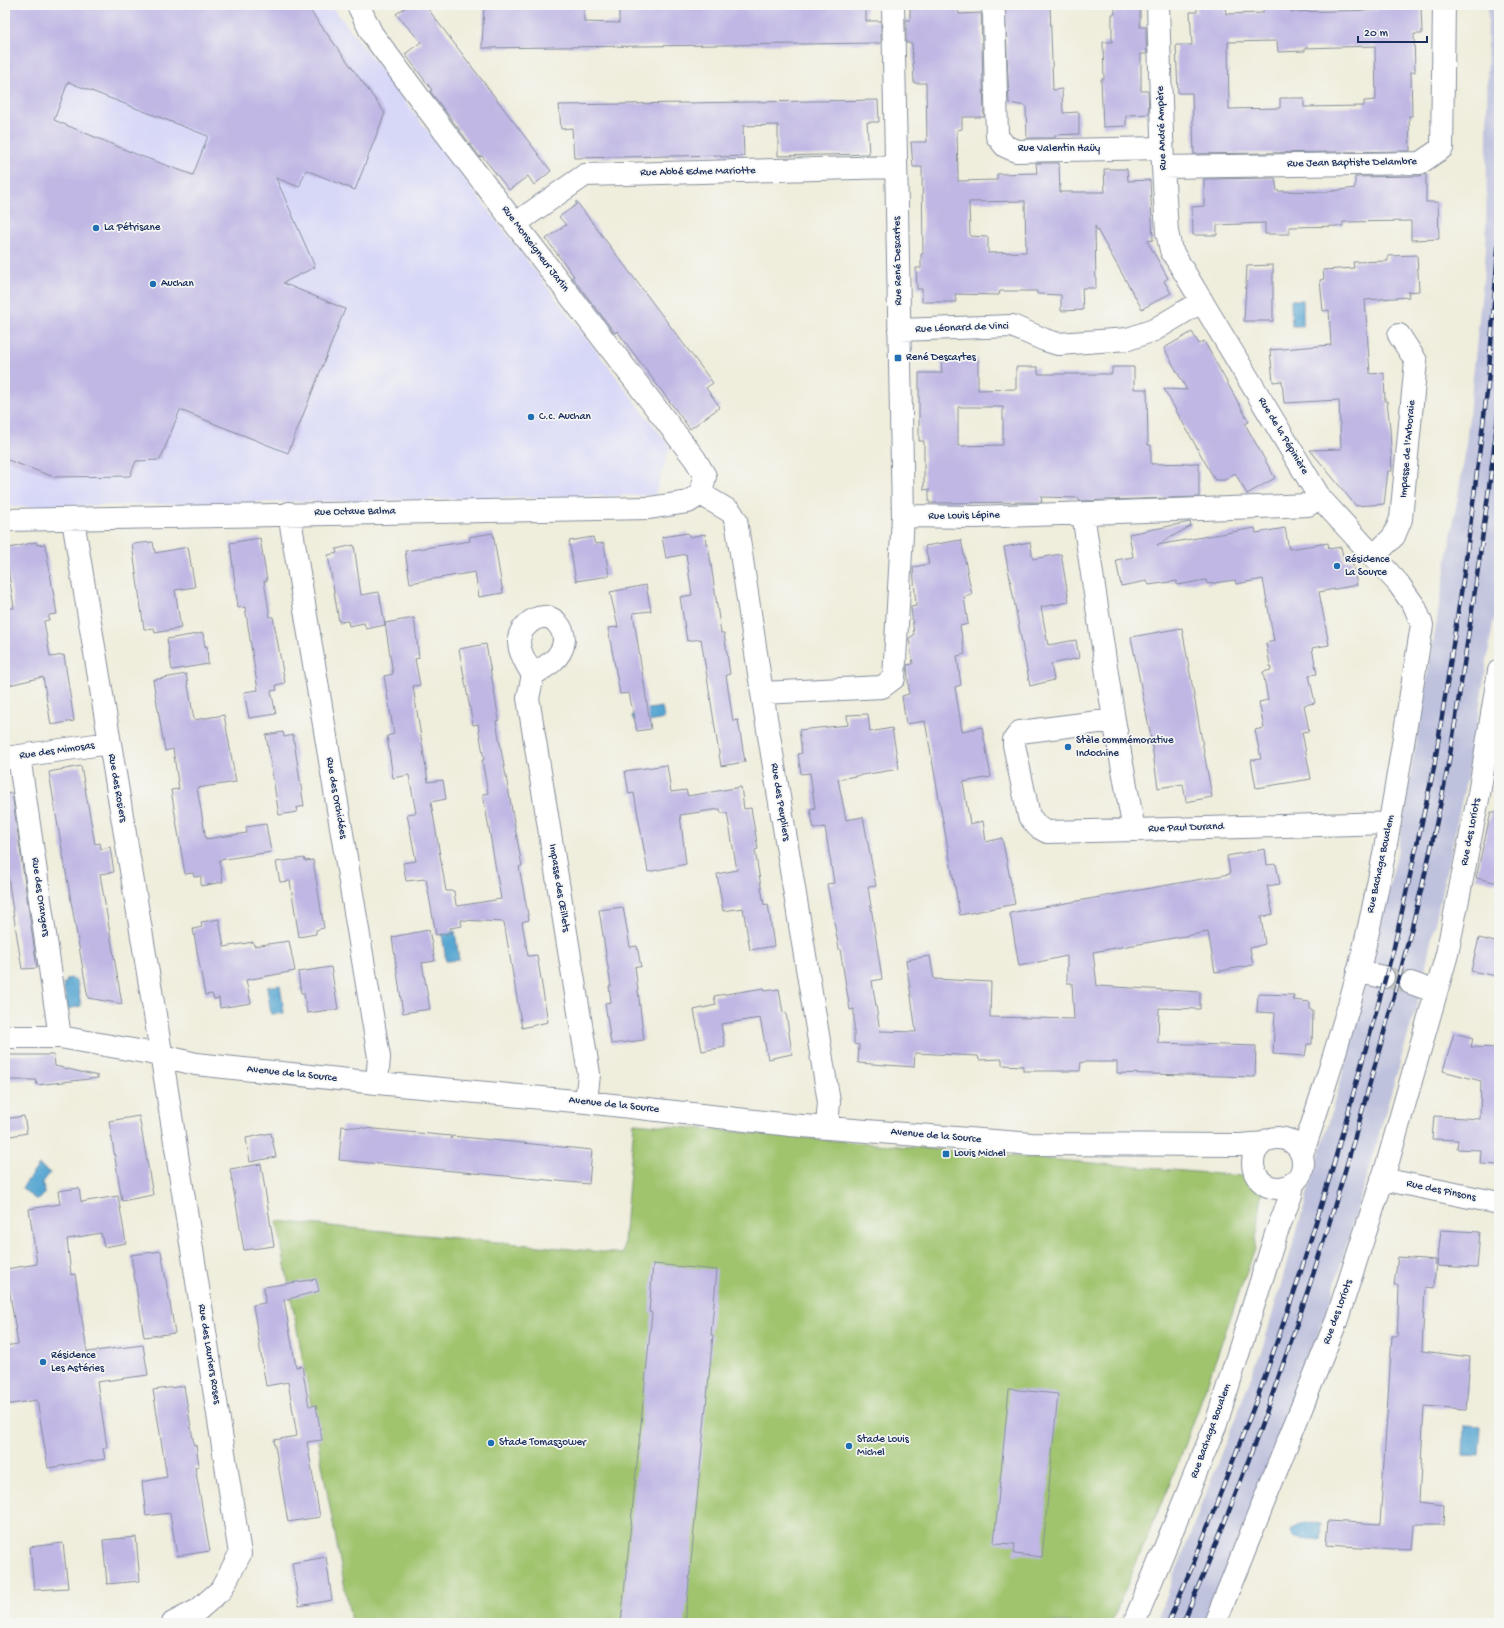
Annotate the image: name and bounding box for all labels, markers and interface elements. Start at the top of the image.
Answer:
scale bar [1358,18,1427,44]
text: 20 m [1364,27,1389,41]
street label: Rue André Ampère [1155,85,1169,170]
street label: Rue Valentin Haüy [1018,143,1101,155]
street label: Rue Jean Baptiste Delambre [1287,156,1417,170]
street label: Rue Abbé Edme Mariotte [640,165,756,179]
street label: Rue Monseigneur Jarlin [499,204,572,295]
street label: Rue René Descartes [891,215,905,306]
place label: La Pétrisane [104,222,161,234]
marker: La Pétrisane [91,223,101,233]
place label: Auchan [161,278,194,290]
marker: Auchan [148,279,158,289]
street label: Rue Léonard de Vinci [915,320,1009,336]
place label: René Descartes [906,352,977,364]
marker: René Descartes [893,353,903,363]
street label: Rue de la Pépinière [1255,395,1311,477]
street label: Impasse de l'Arboraie [1398,399,1418,498]
place label: C.c. Auchan [539,411,592,423]
marker: C.c. Auchan [526,412,536,422]
street label: Rue Octave Balma [314,505,397,519]
street label: Rue Louis Lépine [928,509,1000,523]
place label: Résidence La Source [1345,554,1390,579]
marker: Résidence La Source [1332,561,1342,571]
place label: Stèle commémorative Indochine [1076,735,1174,760]
street label: Rue des Mimosas [19,740,96,762]
marker: Stèle commémorative Indochine [1063,742,1073,752]
street label: Rue des Rosiers [105,753,129,824]
street label: Rue des Orchidées [323,756,349,841]
street label: Rue des Peupliers [768,762,792,843]
street label: Rue des Loriots [1459,796,1484,867]
street label: Rue Bachaga Boualem [1365,814,1397,914]
street label: Rue Paul Durand [1148,821,1226,835]
street label: Impasse des Œillets [546,843,572,934]
street label: Rue des Orangers [29,857,52,938]
street label: Avenue de la Source [246,1063,338,1085]
street label: Avenue de la Source [568,1094,660,1116]
street label: Avenue de la Source [890,1126,982,1146]
place label: Louis Michel [954,1148,1006,1160]
marker: Louis Michel [941,1149,951,1159]
street label: Rue des Pinsons [1405,1178,1478,1204]
street label: Rue des Loriots [1321,1277,1356,1346]
street label: Rue des Lauriers Roses [195,1303,223,1406]
place label: Résidence Les Astéries [51,1350,105,1375]
marker: Résidence Les Astéries [38,1357,48,1367]
street label: Rue Bachaga Boualem [1188,1382,1234,1480]
place label: Stade Louis Michel [857,1434,910,1459]
place label: Stade Tomaszower [499,1437,587,1449]
marker: Stade Tomaszower [486,1438,496,1448]
marker: Stade Louis Michel [844,1441,854,1451]

